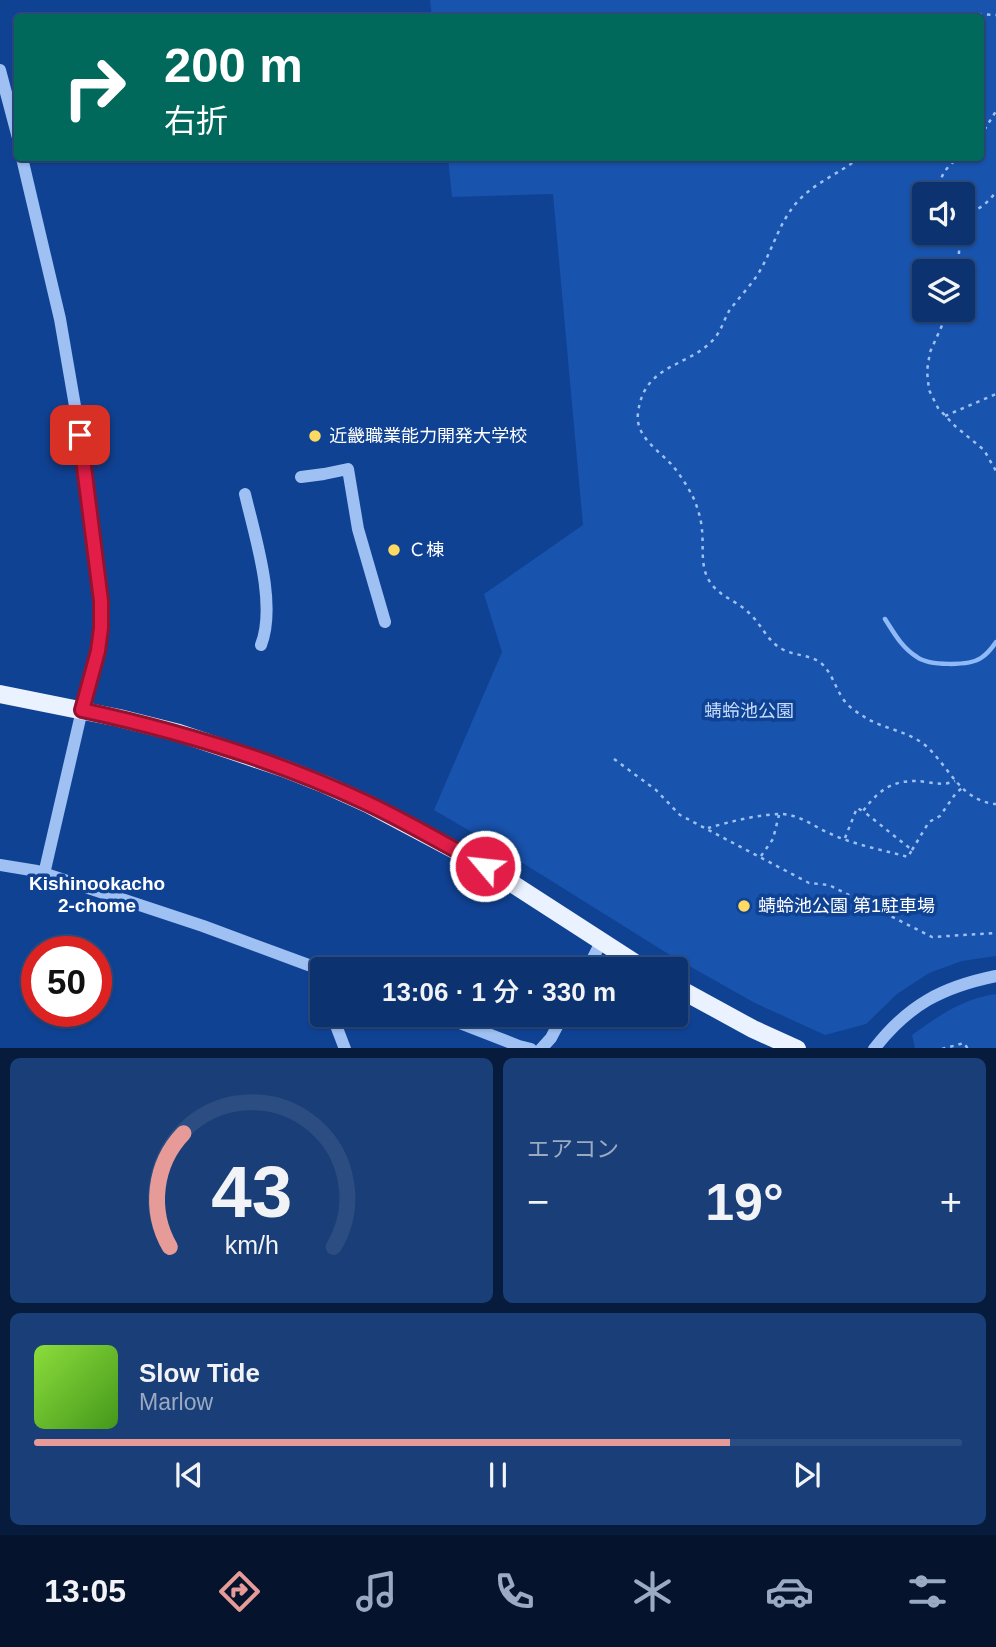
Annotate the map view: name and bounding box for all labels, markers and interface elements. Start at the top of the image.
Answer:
text: 200 m [164,38,303,92]
icon: right [49,42,140,133]
text: 右折 [164,103,228,139]
map controls [912,182,975,322]
button: sound [912,182,975,245]
button: layers [912,259,975,322]
pin [50,405,110,465]
icon: arrive [61,416,99,454]
place label: 近畿職業能力開発大学校 [329,426,527,446]
marker: 近畿職業能力開発大学校 [307,428,323,444]
place label: Ｃ棟 [408,540,444,560]
marker: Ｃ棟 [386,542,402,558]
park label: 蜻蛉池公園 [704,701,794,721]
position arrow [448,829,522,903]
district label: Kishinookacho 2-chome [29,873,165,916]
place label: 蜻蛉池公園 第1駐車場 [758,896,935,916]
marker: 蜻蛉池公園 第1駐車場 [736,898,752,914]
speed limit sign: 50 [21,936,112,1027]
text: 13:06 · 1 分 · 330 m [382,977,616,1007]
text: エアコン [527,1136,619,1162]
text: 43 [211,1151,292,1232]
text: 19° [705,1173,784,1231]
text: − [527,1181,549,1223]
text: + [940,1181,962,1223]
text: km/h [224,1230,279,1258]
text: Slow Tide [139,1358,260,1388]
text: Marlow [139,1389,213,1415]
icon: previous [170,1456,208,1494]
icon: pause [479,1456,517,1494]
icon: next [788,1456,826,1494]
icon: directions [215,1567,264,1616]
icon: music [352,1567,401,1616]
icon: phone [490,1567,539,1616]
icon: climate [628,1567,677,1616]
icon: car [765,1567,814,1616]
icon: filters [903,1567,952,1616]
text: 13:05 [44,1573,126,1609]

